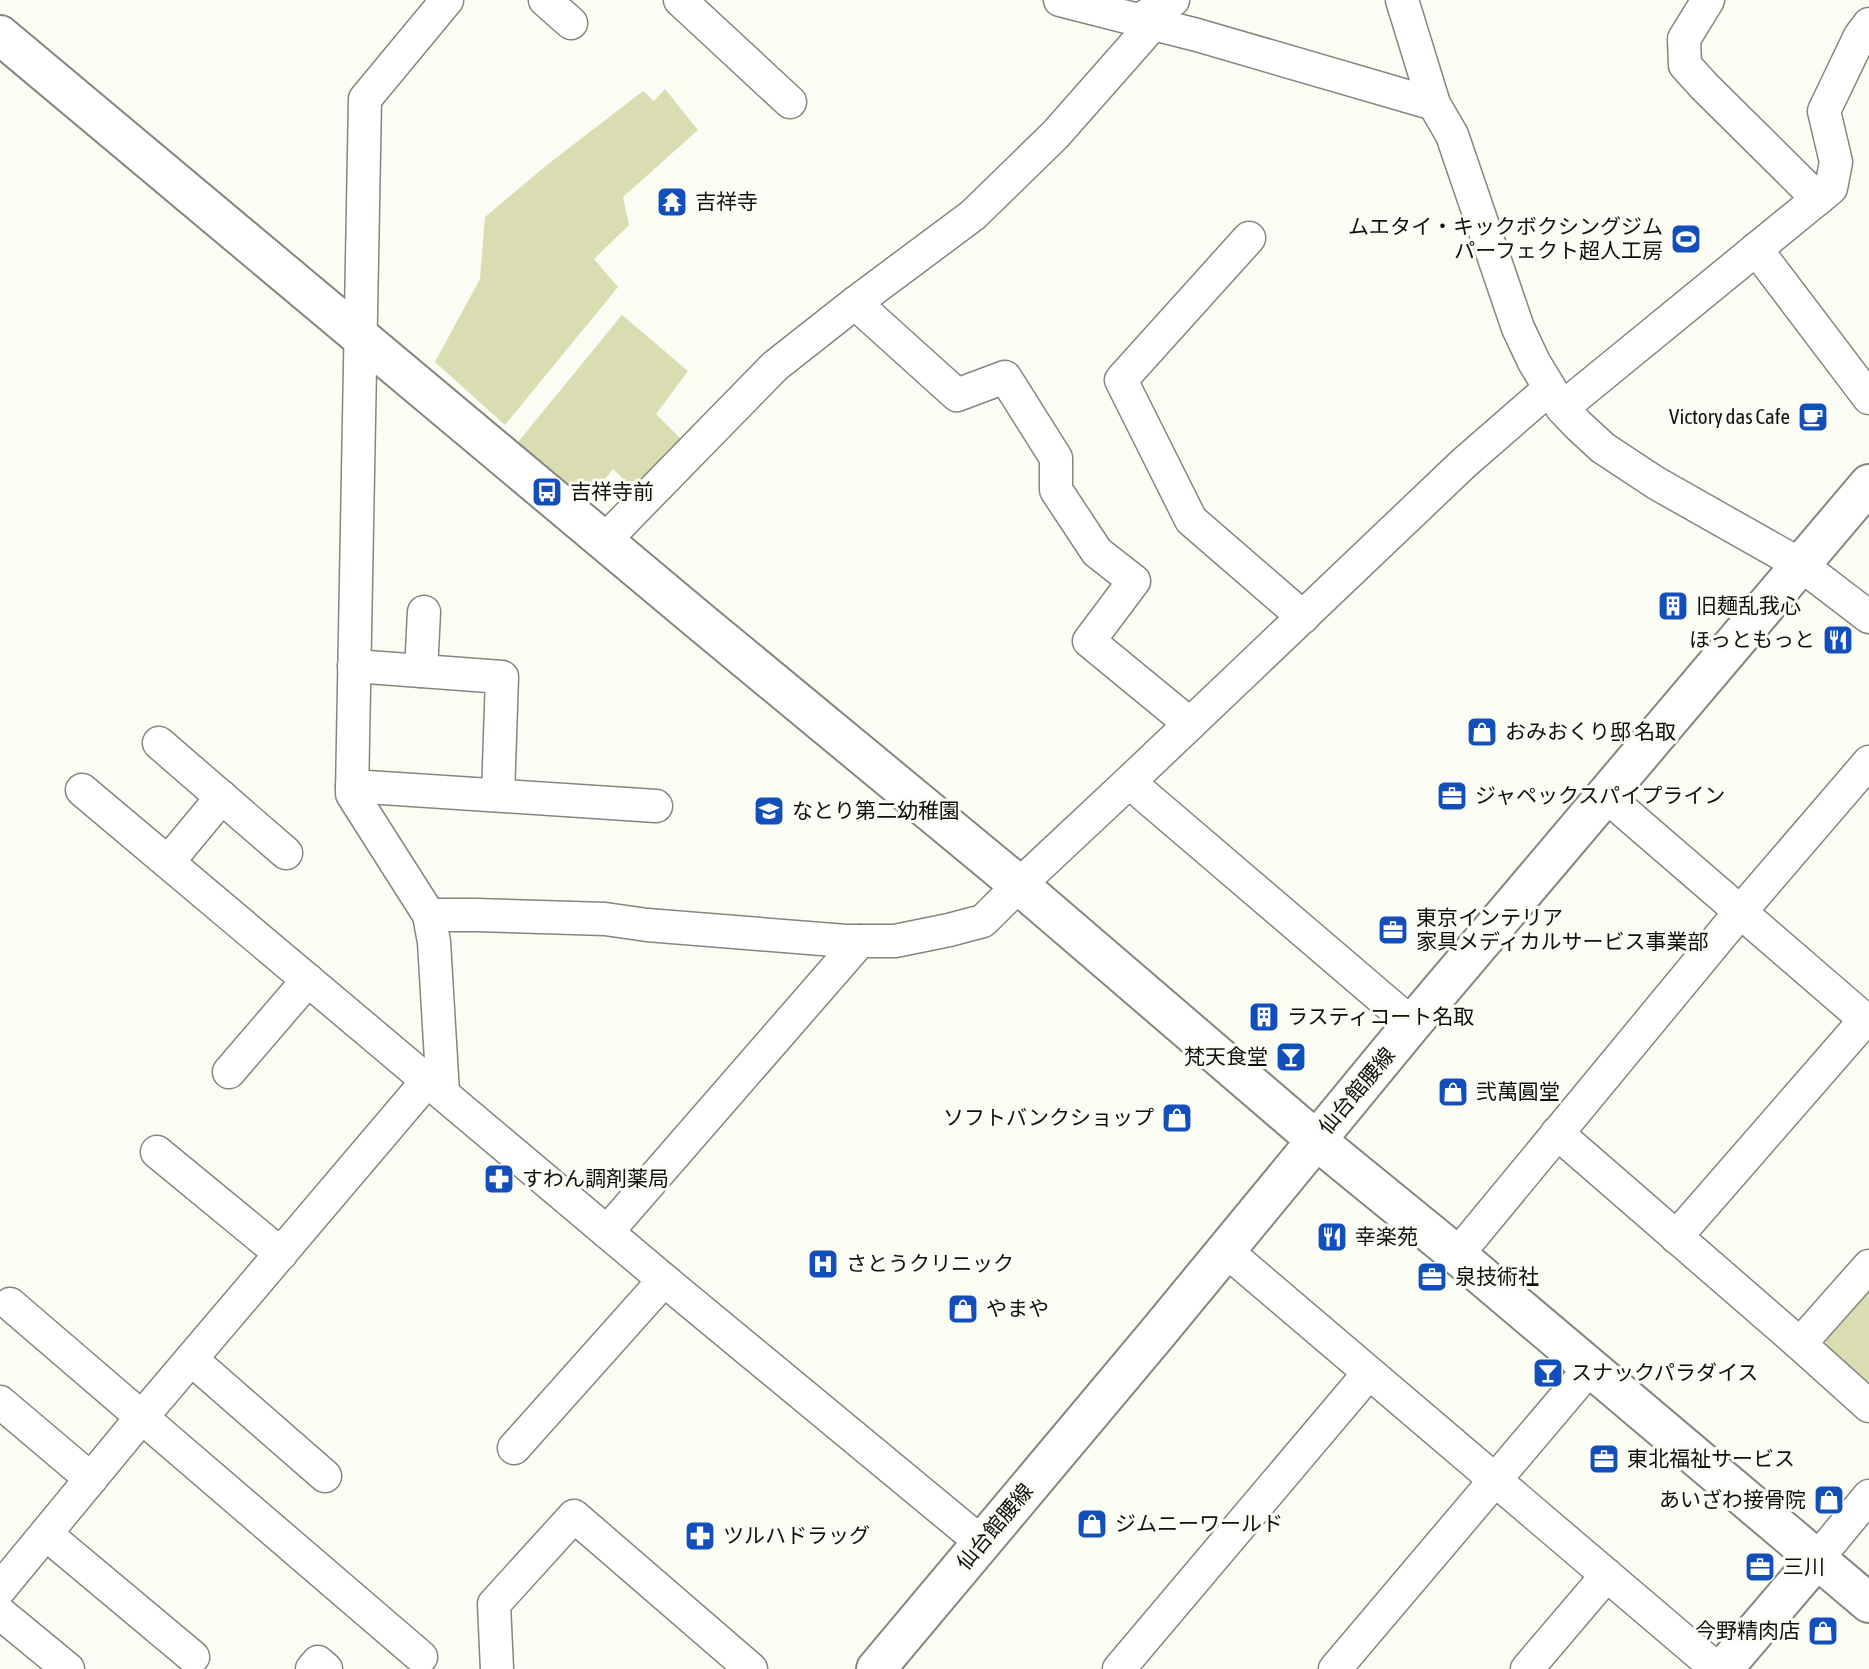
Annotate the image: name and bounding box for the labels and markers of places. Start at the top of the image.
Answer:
temple icon: 吉祥寺 [655,185,689,219]
place label: 吉祥寺 [695,189,758,213]
place label: ムエタイ・キックボクシングジム パーフェクト超人工房 [1348,214,1663,262]
sports icon: ムエタイ・キックボクシングジム パーフェクト超人工房 [1669,222,1703,256]
cafe icon: Victory das Cafe [1796,400,1830,434]
place label: Victory das Cafe [1669,404,1790,428]
bus stop icon: 吉祥寺前 [530,475,564,509]
place label: 吉祥寺前 [570,479,654,503]
building icon: 旧麺乱我心 [1656,589,1690,623]
place label: 旧麺乱我心 [1696,593,1801,617]
restaurant icon: ほっともっと [1821,623,1855,657]
place label: ほっともっと [1689,627,1815,651]
shop icon: おみおくり邸 名取 [1465,715,1499,749]
place label: おみおくり邸 名取 [1505,719,1676,743]
office icon: ジャペックスパイプライン [1435,779,1469,813]
place label: ジャペックスパイプライン [1475,783,1725,807]
school or university icon: なとり第二幼稚園 [752,794,786,828]
place label: なとり第二幼稚園 [792,798,960,822]
place label: 東京インテリア 家具メディカルサービス事業部 [1416,905,1709,953]
office icon: 東京インテリア 家具メディカルサービス事業部 [1376,913,1410,947]
building icon: ラスティコート名取 [1247,1000,1281,1034]
place label: ラスティコート名取 [1287,1004,1474,1028]
bar icon: 梵天食堂 [1274,1040,1308,1074]
place label: 梵天食堂 [1184,1044,1268,1068]
shop icon: 弐萬圓堂 [1436,1075,1470,1109]
place label: 弐萬圓堂 [1476,1079,1560,1103]
shop icon: ソフトバンクショップ [1160,1101,1194,1135]
place label: ソフトバンクショップ [943,1105,1154,1129]
pharmacy icon: すわん調剤薬局 [482,1162,516,1196]
place label: すわん調剤薬局 [522,1166,669,1190]
restaurant icon: 幸楽苑 [1315,1220,1349,1254]
place label: 幸楽苑 [1355,1224,1418,1248]
hospital icon: さとうクリニック [806,1247,840,1281]
place label: さとうクリニック [846,1251,1014,1275]
office icon: 泉技術社 [1415,1260,1449,1294]
place label: 泉技術社 [1455,1264,1539,1288]
shop icon: やまや [946,1292,980,1326]
place label: やまや [986,1296,1049,1320]
bar icon: スナックパラダイス [1531,1356,1565,1390]
place label: スナックパラダイス [1571,1360,1758,1384]
office icon: 東北福祉サービス [1587,1442,1621,1476]
place label: 東北福祉サービス [1627,1446,1795,1470]
shop icon: あいざわ接骨院 [1812,1483,1846,1517]
place label: あいざわ接骨院 [1659,1487,1806,1511]
shop icon: ジムニーワールド [1075,1507,1109,1541]
place label: ジムニーワールド [1115,1511,1283,1535]
pharmacy icon: ツルハドラッグ [683,1519,717,1553]
place label: ツルハドラッグ [723,1523,870,1547]
office icon: 三川 [1743,1550,1777,1584]
place label: 三川 [1783,1554,1825,1578]
shop icon: 今野精肉店 [1806,1614,1840,1648]
place label: 今野精肉店 [1695,1618,1800,1642]

